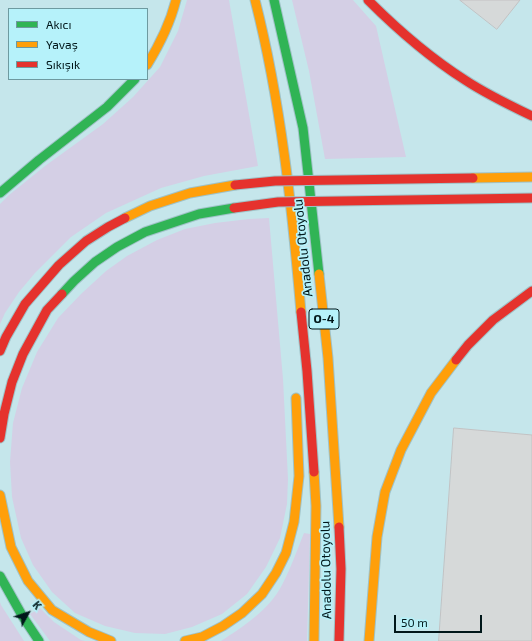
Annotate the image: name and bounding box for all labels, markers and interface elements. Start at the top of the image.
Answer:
legend [8,8,148,80]
text: Akıcı [46,17,71,31]
text: Yavaş [46,37,78,51]
text: Sıkışık [46,57,80,71]
street label: Anadolu Otoyolu [290,198,316,298]
road number: O-4 [309,309,339,329]
street label: Anadolu Otoyolu [317,521,335,619]
north arrow [8,593,48,633]
text: K [30,598,45,612]
scale bar [396,607,484,633]
text: 50 m [401,615,428,629]

